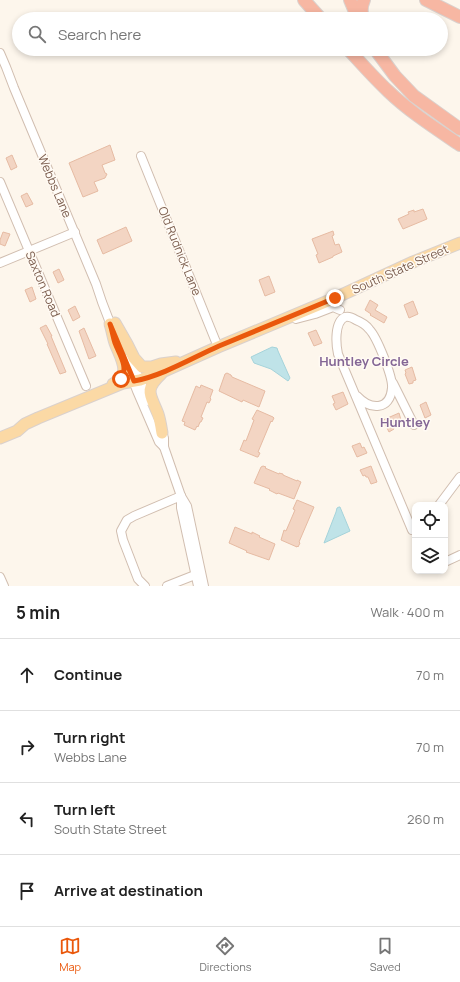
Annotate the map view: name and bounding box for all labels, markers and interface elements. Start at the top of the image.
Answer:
search box [12,12,448,56]
icon: search [26,23,48,45]
text: Search here [58,24,141,45]
street label: Webbs Lane [34,152,76,220]
street label: Old Rudnick Lane [154,204,206,298]
street label: South State Street [349,240,451,298]
street label: Saxton Road [21,248,65,320]
route end [326,289,344,307]
district label: Huntley Circle [319,352,409,370]
route start [112,370,130,388]
district label: Huntley [380,413,431,431]
map controls [412,502,448,574]
button: locate [412,502,448,538]
button: layers [412,538,448,574]
text: 5 min [16,601,60,624]
text: Walk · 400 m [370,603,444,621]
icon: ahead [16,664,38,686]
text: Continue [54,664,122,685]
text: 70 m [416,666,444,684]
text: Turn right [54,727,125,748]
icon: right [16,736,38,758]
text: 70 m [416,738,444,756]
text: Webbs Lane [54,748,127,766]
text: Turn left [54,799,116,820]
icon: left [16,808,38,830]
text: 260 m [407,810,444,828]
text: South State Street [54,820,167,838]
icon: arrive [16,880,38,902]
text: Arrive at destination [54,880,203,901]
tab: Map [59,935,81,974]
tab: Directions [199,935,252,974]
tab: Saved [370,935,401,974]

